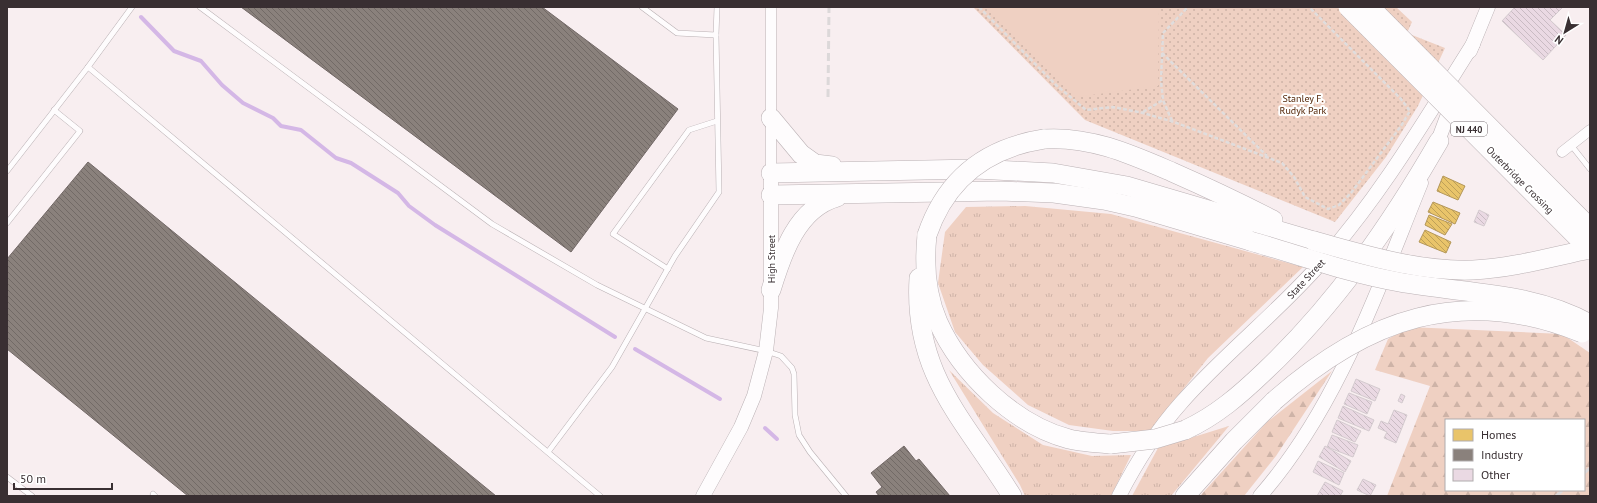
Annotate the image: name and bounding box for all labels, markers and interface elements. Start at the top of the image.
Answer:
north arrow [1545,12,1585,52]
text: N [1552,32,1566,48]
park label: Stanley F. Rudyk Park [1280,92,1327,117]
road number: NJ 440 [1451,122,1487,136]
street label: Outerbridge Crossing [1484,144,1556,216]
street label: High Street [765,234,778,283]
street label: State Street [1284,256,1328,302]
legend [1445,419,1585,491]
text: Homes [1481,427,1516,442]
text: Industry [1481,447,1523,462]
scale bar [14,465,112,491]
text: Other [1481,467,1510,482]
text: 50 m [20,471,46,486]

